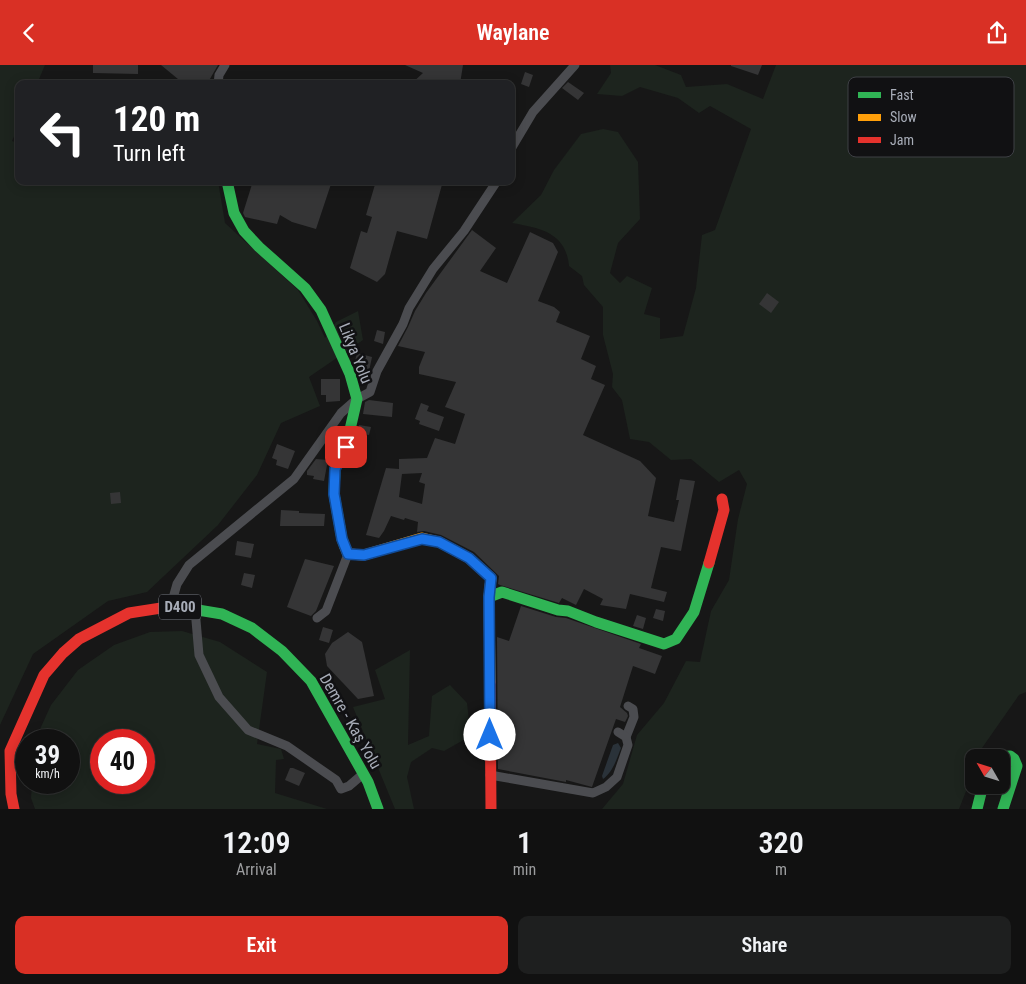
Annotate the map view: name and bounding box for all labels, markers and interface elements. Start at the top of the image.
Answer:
icon: back [15,19,43,47]
icon: share [983,19,1011,47]
text: Waylane [476,20,550,45]
legend [848,77,1014,157]
text: Fast [890,87,914,103]
text: 120 m [113,99,200,140]
icon: left [30,100,95,165]
text: Slow [890,109,917,125]
text: Jam [890,132,914,148]
text: Turn left [113,141,185,166]
street label: Likya Yolu [335,320,376,386]
pin [325,426,367,468]
icon: arrive [332,433,360,461]
road number: D400 [159,595,201,619]
street label: Demre - Kaş Yolu [316,670,386,772]
position arrow [463,708,515,760]
speed limit sign: 40 [90,729,155,794]
text: 39 [35,741,60,770]
north arrow [965,749,1010,794]
map controls [965,749,1010,794]
text: km/h [35,767,60,781]
text: 12:09 [222,825,291,860]
text: 1 [517,825,532,860]
text: 320 [758,825,804,860]
text: Arrival [236,860,277,879]
text: min [513,860,536,879]
text: m [775,860,787,879]
button: Exit [15,916,508,974]
button: Share [518,916,1011,974]

